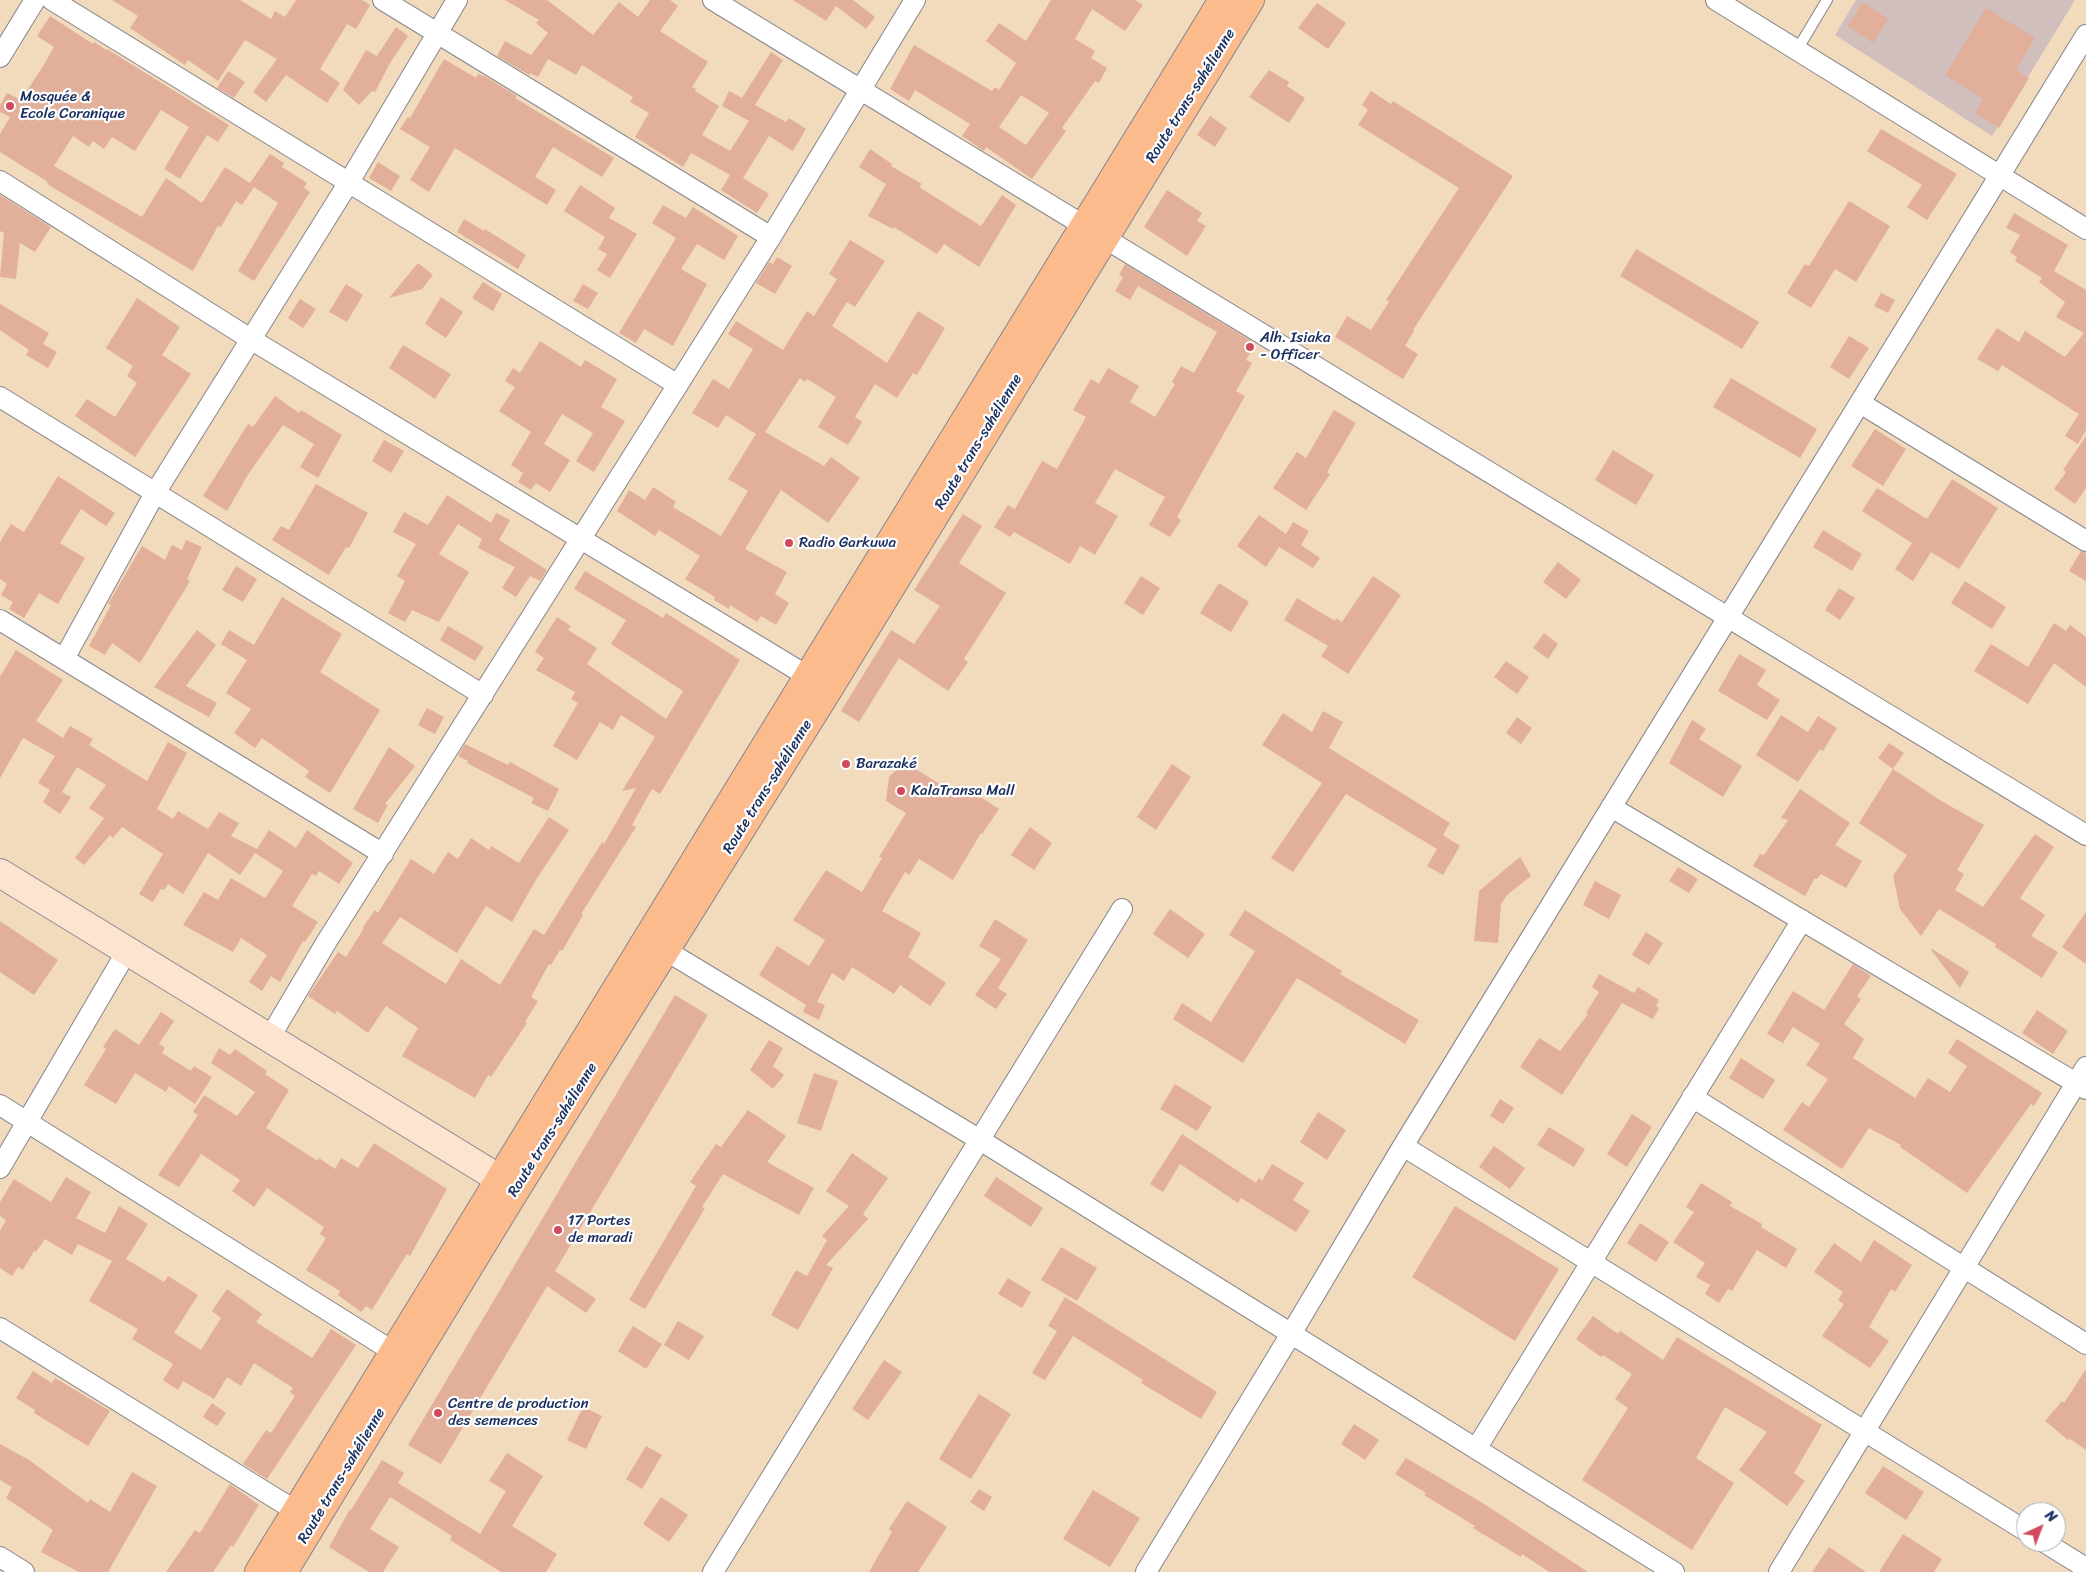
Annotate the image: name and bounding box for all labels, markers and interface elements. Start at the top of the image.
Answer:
street label: Route trans-sahélienne [1142,26,1240,166]
place label: Mosquée & Ecole Coranique [20,88,125,123]
marker: Mosquée & Ecole Coranique [4,100,16,112]
place label: Alh. Isiaka - Officer [1260,329,1330,364]
marker: Alh. Isiaka - Officer [1244,341,1256,353]
street label: Route trans-sahélienne [931,371,1027,513]
place label: Radio Garkuwa [799,534,896,552]
marker: Radio Garkuwa [783,537,795,549]
street label: Route trans-sahélienne [719,717,817,857]
place label: Barazaké [856,755,917,773]
marker: Barazaké [840,758,852,770]
place label: KalaTransa Mall [911,782,1015,800]
marker: KalaTransa Mall [895,785,907,797]
street label: Route trans-sahélienne [504,1060,602,1200]
place label: 17 Portes de maradi [568,1212,632,1247]
marker: 17 Portes de maradi [552,1224,564,1236]
place label: Centre de production des semences [448,1395,589,1430]
street label: Route trans-sahélienne [294,1405,390,1547]
marker: Centre de production des semences [432,1407,444,1419]
north arrow [2016,1502,2066,1552]
text: N [2039,1504,2063,1529]

